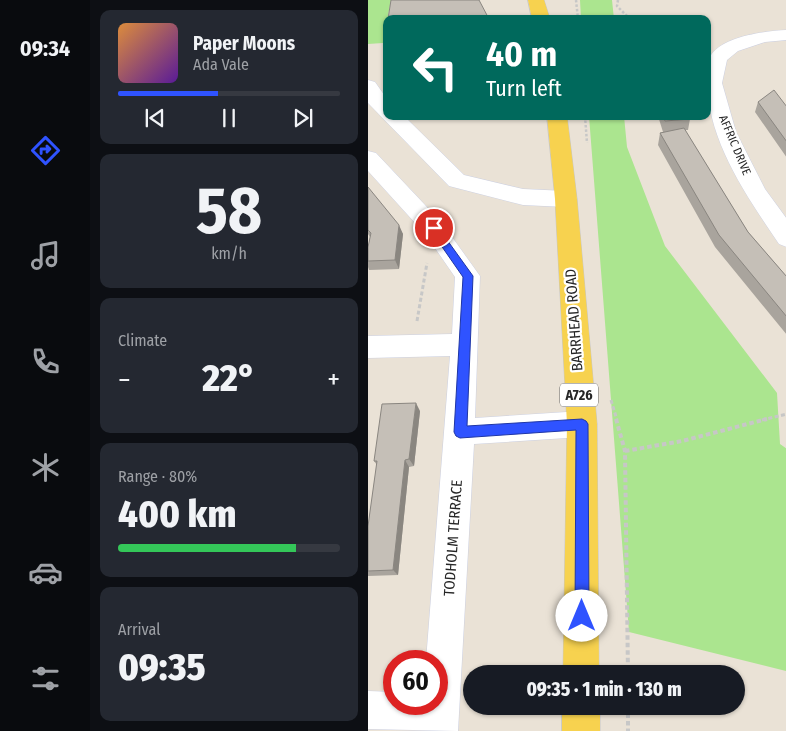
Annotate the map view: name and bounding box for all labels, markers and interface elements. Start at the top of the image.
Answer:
text: Paper Moons [193,32,295,55]
text: 40 m [486,33,557,75]
text: 09:34 [20,35,70,62]
icon: left [403,35,468,100]
text: Ada Vale [193,55,249,74]
text: Turn left [486,75,562,102]
icon: previous [141,104,169,132]
icon: pause [215,104,243,132]
icon: next [289,104,317,132]
street label: AFFRIC DRIVE [716,113,754,177]
icon: directions [28,133,63,168]
text: 58 [196,172,262,250]
pin [413,207,455,249]
icon: arrive [420,214,448,242]
icon: music [28,238,63,273]
text: km/h [211,244,247,263]
street label: BARRHEAD ROAD [561,268,587,372]
text: Climate [118,331,167,350]
icon: phone [28,344,63,379]
text: 22° [202,355,256,401]
text: − [118,363,131,396]
text: + [327,363,340,396]
road number: A726 [560,384,598,406]
icon: climate [28,450,63,485]
text: Range · 80% [118,467,197,486]
street label: TODHOLM TERRACE [440,479,466,597]
text: 400 km [118,491,236,537]
icon: car [28,555,63,590]
position arrow [555,589,607,641]
text: Arrival [118,620,160,639]
text: 09:35 [118,644,206,690]
speed limit sign: 60 [383,650,448,715]
icon: filters [28,661,63,696]
text: 09:35 · 1 min · 130 m [526,678,682,701]

